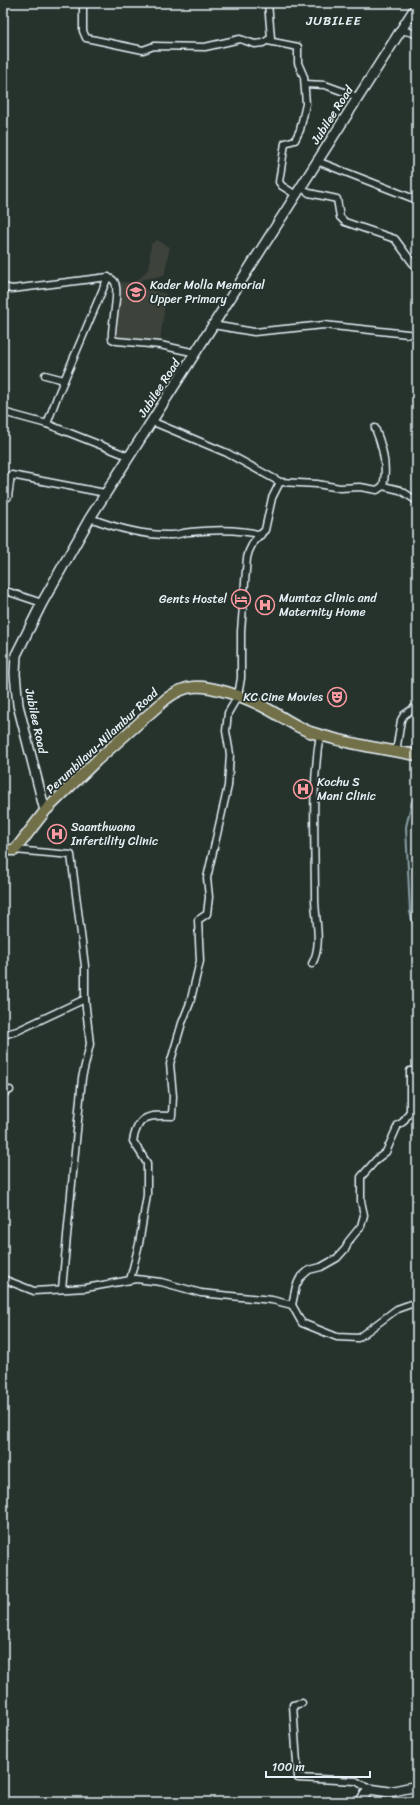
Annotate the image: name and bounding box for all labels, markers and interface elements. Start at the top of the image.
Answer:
district label: JUBILEE [305,9,362,32]
street label: Jubilee Road [304,80,360,150]
place label: Kader Molla Memorial Upper Primary [150,274,265,310]
school or university icon: Kader Molla Memorial Upper Primary [125,281,147,303]
street label: Jubilee Road [131,353,187,423]
place label: Mumtaz Clinic and Maternity Home [279,587,377,623]
place label: Gents Hostel [159,588,228,610]
hotel icon: Gents Hostel [230,588,252,610]
hospital icon: Mumtaz Clinic and Maternity Home [254,594,276,616]
street label: Perumbilavu-Nilambur Road [41,682,165,799]
street label: Jubilee Road [18,685,54,757]
place label: KC Cine Movies [243,686,323,708]
theatre icon: KC Cine Movies [326,686,348,708]
place label: Kochu S Mani Clinic [317,771,376,807]
hospital icon: Kochu S Mani Clinic [292,778,314,800]
place label: Saanthwana Infertility Clinic [70,816,158,852]
hospital icon: Saanthwana Infertility Clinic [46,823,68,845]
scale bar [266,1753,370,1779]
text: 100 m [272,1756,305,1778]

